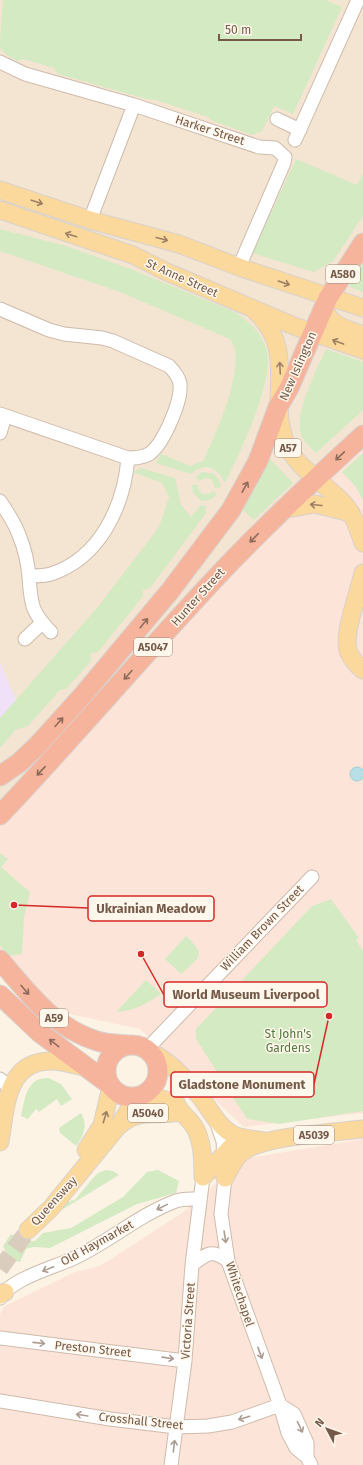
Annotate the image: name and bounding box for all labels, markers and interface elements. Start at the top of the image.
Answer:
scale bar [219,16,301,42]
text: 50 m [225,23,251,37]
street label: Harker Street [173,112,247,148]
one-way arrow [30,199,43,206]
one-way arrow [64,231,77,238]
one-way arrow [155,236,168,243]
street label: St Anne Street [144,256,221,300]
road number: A580 [326,265,360,283]
one-way arrow [278,279,290,287]
street label: New Islington [277,329,319,403]
one-way arrow [332,337,344,345]
one-way arrow [277,362,284,375]
road number: A57 [275,439,301,457]
one-way arrow [334,452,345,461]
one-way arrow [242,481,249,493]
one-way arrow [310,501,323,508]
one-way arrow [249,533,259,543]
street label: Hunter Street [168,565,228,629]
one-way arrow [140,618,149,628]
road number: A5047 [134,638,172,656]
one-way arrow [124,670,133,680]
one-way arrow [55,716,64,727]
one-way arrow [37,766,46,777]
street label: William Brown Street [217,882,307,974]
callout: Ukrainian Meadow [88,896,214,921]
text: Ukrainian Meadow [96,901,206,916]
callout: World Museum Liverpool [164,982,327,1007]
one-way arrow [21,985,30,995]
text: World Museum Liverpool [172,987,320,1002]
road number: A59 [40,1009,68,1027]
park label: St John's Gardens [265,1027,312,1055]
one-way arrow [48,1039,59,1047]
callout: Gladstone Monument [171,1072,314,1097]
text: Gladstone Monument [179,1077,306,1092]
road number: A5040 [128,1104,168,1122]
one-way arrow [102,1111,109,1124]
road number: A5039 [294,1126,334,1144]
street label: Queensway [28,1173,80,1229]
one-way arrow [157,1204,169,1211]
street label: Old Haymarket [58,1217,136,1269]
one-way arrow [221,1230,229,1243]
street label: Whitechapel [223,1260,257,1329]
one-way arrow [43,1265,55,1273]
street label: Victoria Street [178,1281,198,1360]
street label: Preston Street [54,1338,133,1360]
one-way arrow [32,1339,45,1347]
one-way arrow [257,1346,265,1358]
one-way arrow [161,1354,174,1362]
north arrow [307,1409,347,1449]
one-way arrow [76,1410,89,1418]
street label: Crosshall Street [98,1410,185,1432]
one-way arrow [237,1415,250,1422]
text: N [313,1416,327,1430]
one-way arrow [297,1421,304,1433]
one-way arrow [170,1440,178,1453]

